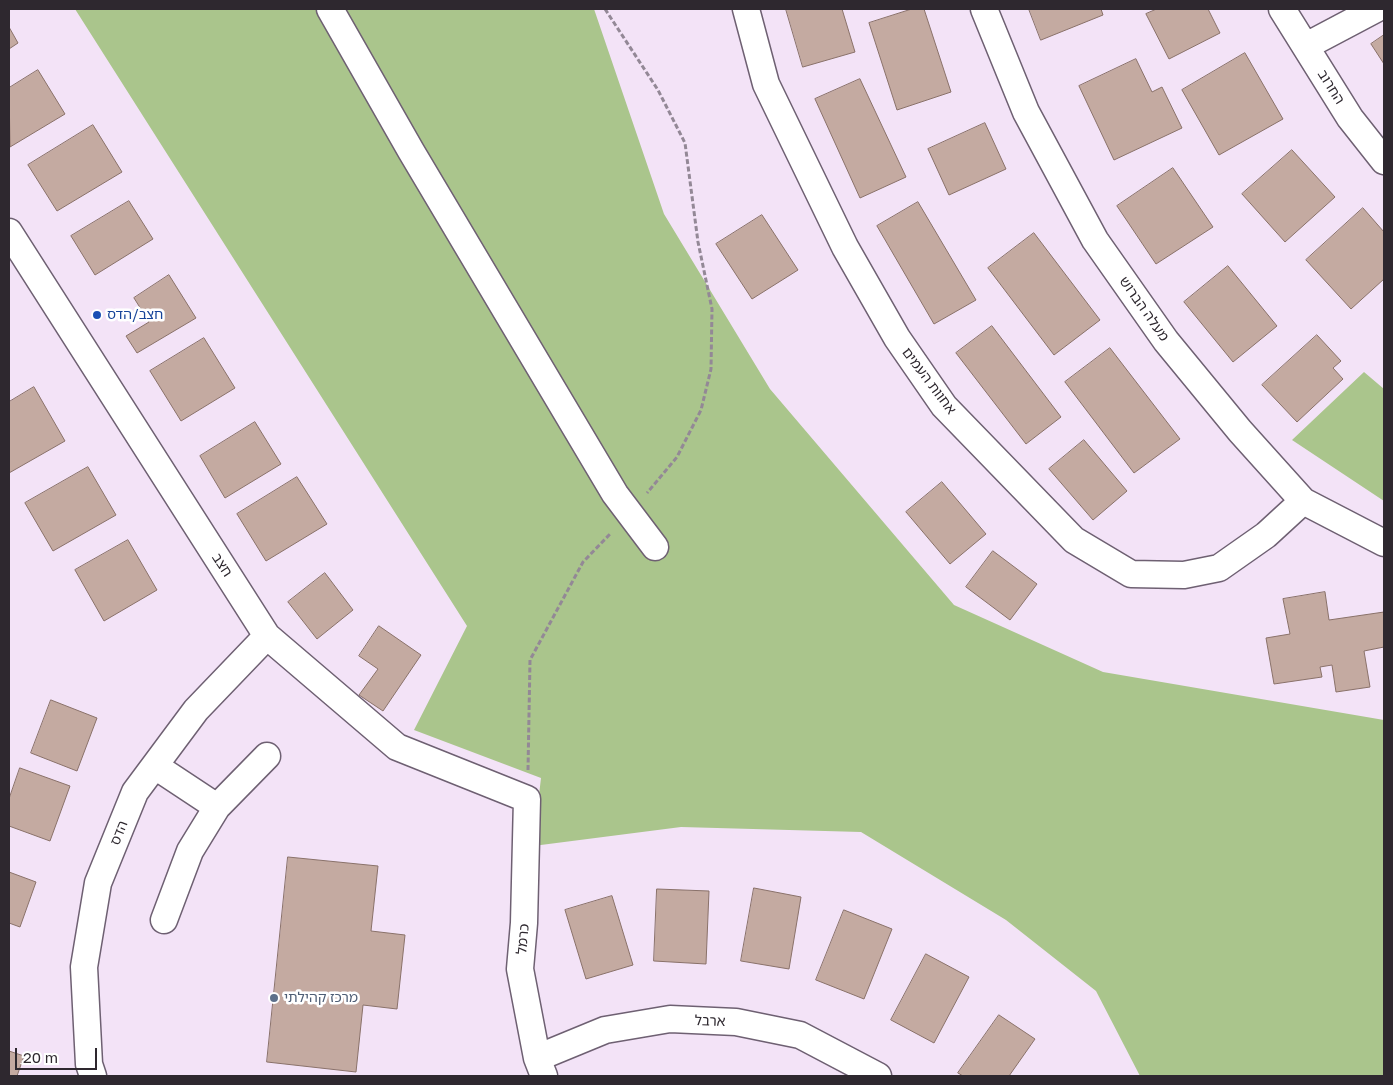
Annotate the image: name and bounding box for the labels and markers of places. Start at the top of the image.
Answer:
place label: חצב/הדס [107,307,163,323]
marker: חצב/הדס [91,309,103,321]
place label: מרכז קהילתי [284,990,358,1006]
marker: מרכז קהילתי [268,992,280,1004]

